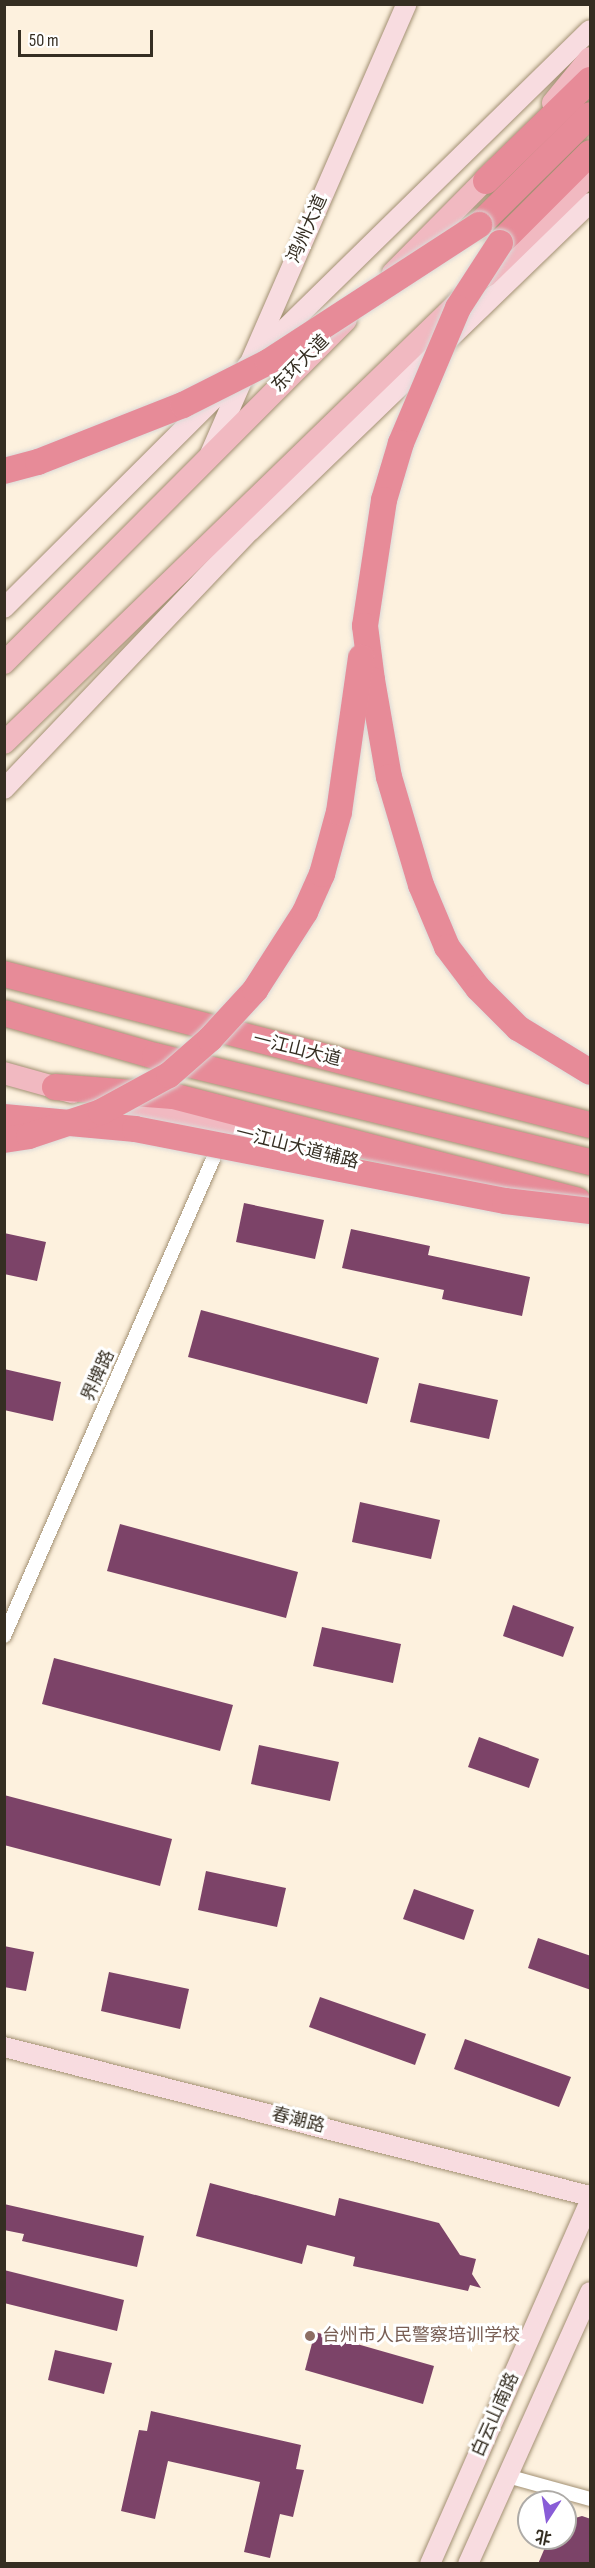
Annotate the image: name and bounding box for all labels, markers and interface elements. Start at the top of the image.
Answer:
scale bar [21,18,156,56]
text: 50 m [29,30,59,51]
street label: 鸿州大道 [283,192,333,266]
street label: 东环大道 [268,331,334,397]
street label: 一江山大道 [251,1029,343,1071]
street label: 一江山大道辅路 [233,1122,361,1174]
street label: 界牌路 [78,1347,120,1405]
street label: 春潮路 [269,2104,327,2138]
place label: 台州市人民警察培训学校 [322,2325,520,2347]
marker: 台州市人民警察培训学校 [303,2329,317,2343]
street label: 白云山南路 [468,2369,524,2461]
north arrow [517,2490,577,2550]
text: 北 [534,2525,553,2547]

